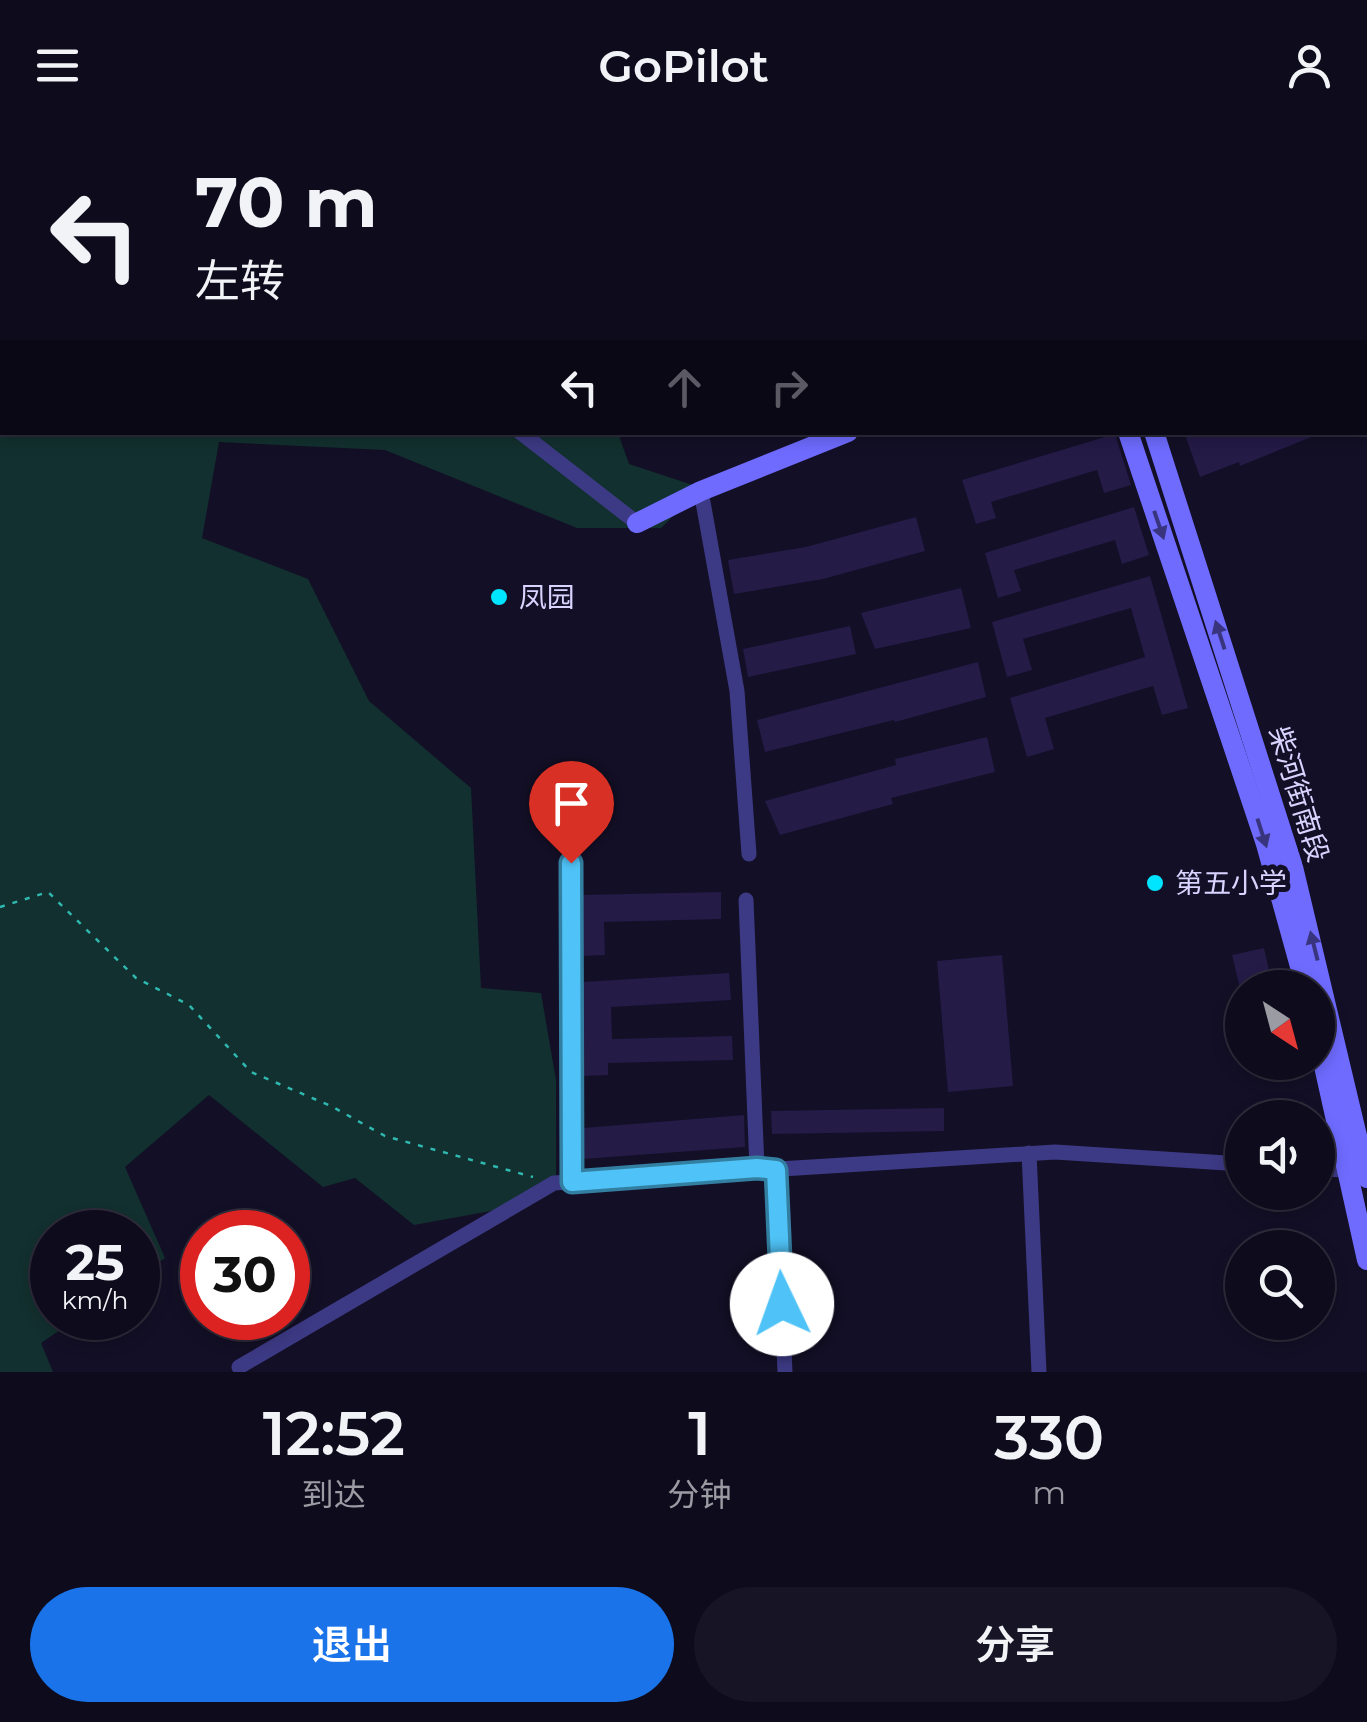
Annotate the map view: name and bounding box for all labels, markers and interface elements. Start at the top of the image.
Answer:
icon: menu [30,38,85,93]
text: GoPilot [598,38,769,93]
icon: person [1282,38,1337,93]
text: 70 m [195,159,378,245]
icon: left [30,170,160,300]
text: 左转 [195,253,285,308]
icon: left [552,360,607,415]
icon: ahead [657,360,712,415]
icon: right [762,360,817,415]
one-way arrow [1152,510,1167,540]
place label: 凤园 [519,580,575,614]
marker: 凤园 [488,586,510,608]
one-way arrow [1211,620,1226,650]
street label: 柴河街南段 [1262,722,1336,866]
pin [529,761,614,864]
icon: arrive [544,776,599,831]
one-way arrow [1255,819,1270,849]
place label: 第五小学 [1175,866,1287,900]
marker: 第五小学 [1144,872,1166,894]
one-way arrow [1305,930,1321,961]
north arrow [1225,970,1335,1080]
map controls [1225,970,1335,1340]
button: sound [1225,1100,1335,1210]
speed limit sign: 30 [180,1210,310,1340]
button: search [1225,1230,1335,1340]
text: 25 [65,1232,125,1293]
position arrow [730,1252,834,1356]
text: km/h [62,1285,128,1315]
text: 12:52 [263,1397,405,1470]
text: 1 [688,1397,711,1470]
text: 330 [994,1401,1104,1474]
text: m [1032,1473,1066,1512]
text: 到达 [302,1475,366,1514]
text: 分钟 [668,1475,732,1514]
button: 退出 [30,1587,674,1702]
button: 分享 [694,1587,1337,1702]

